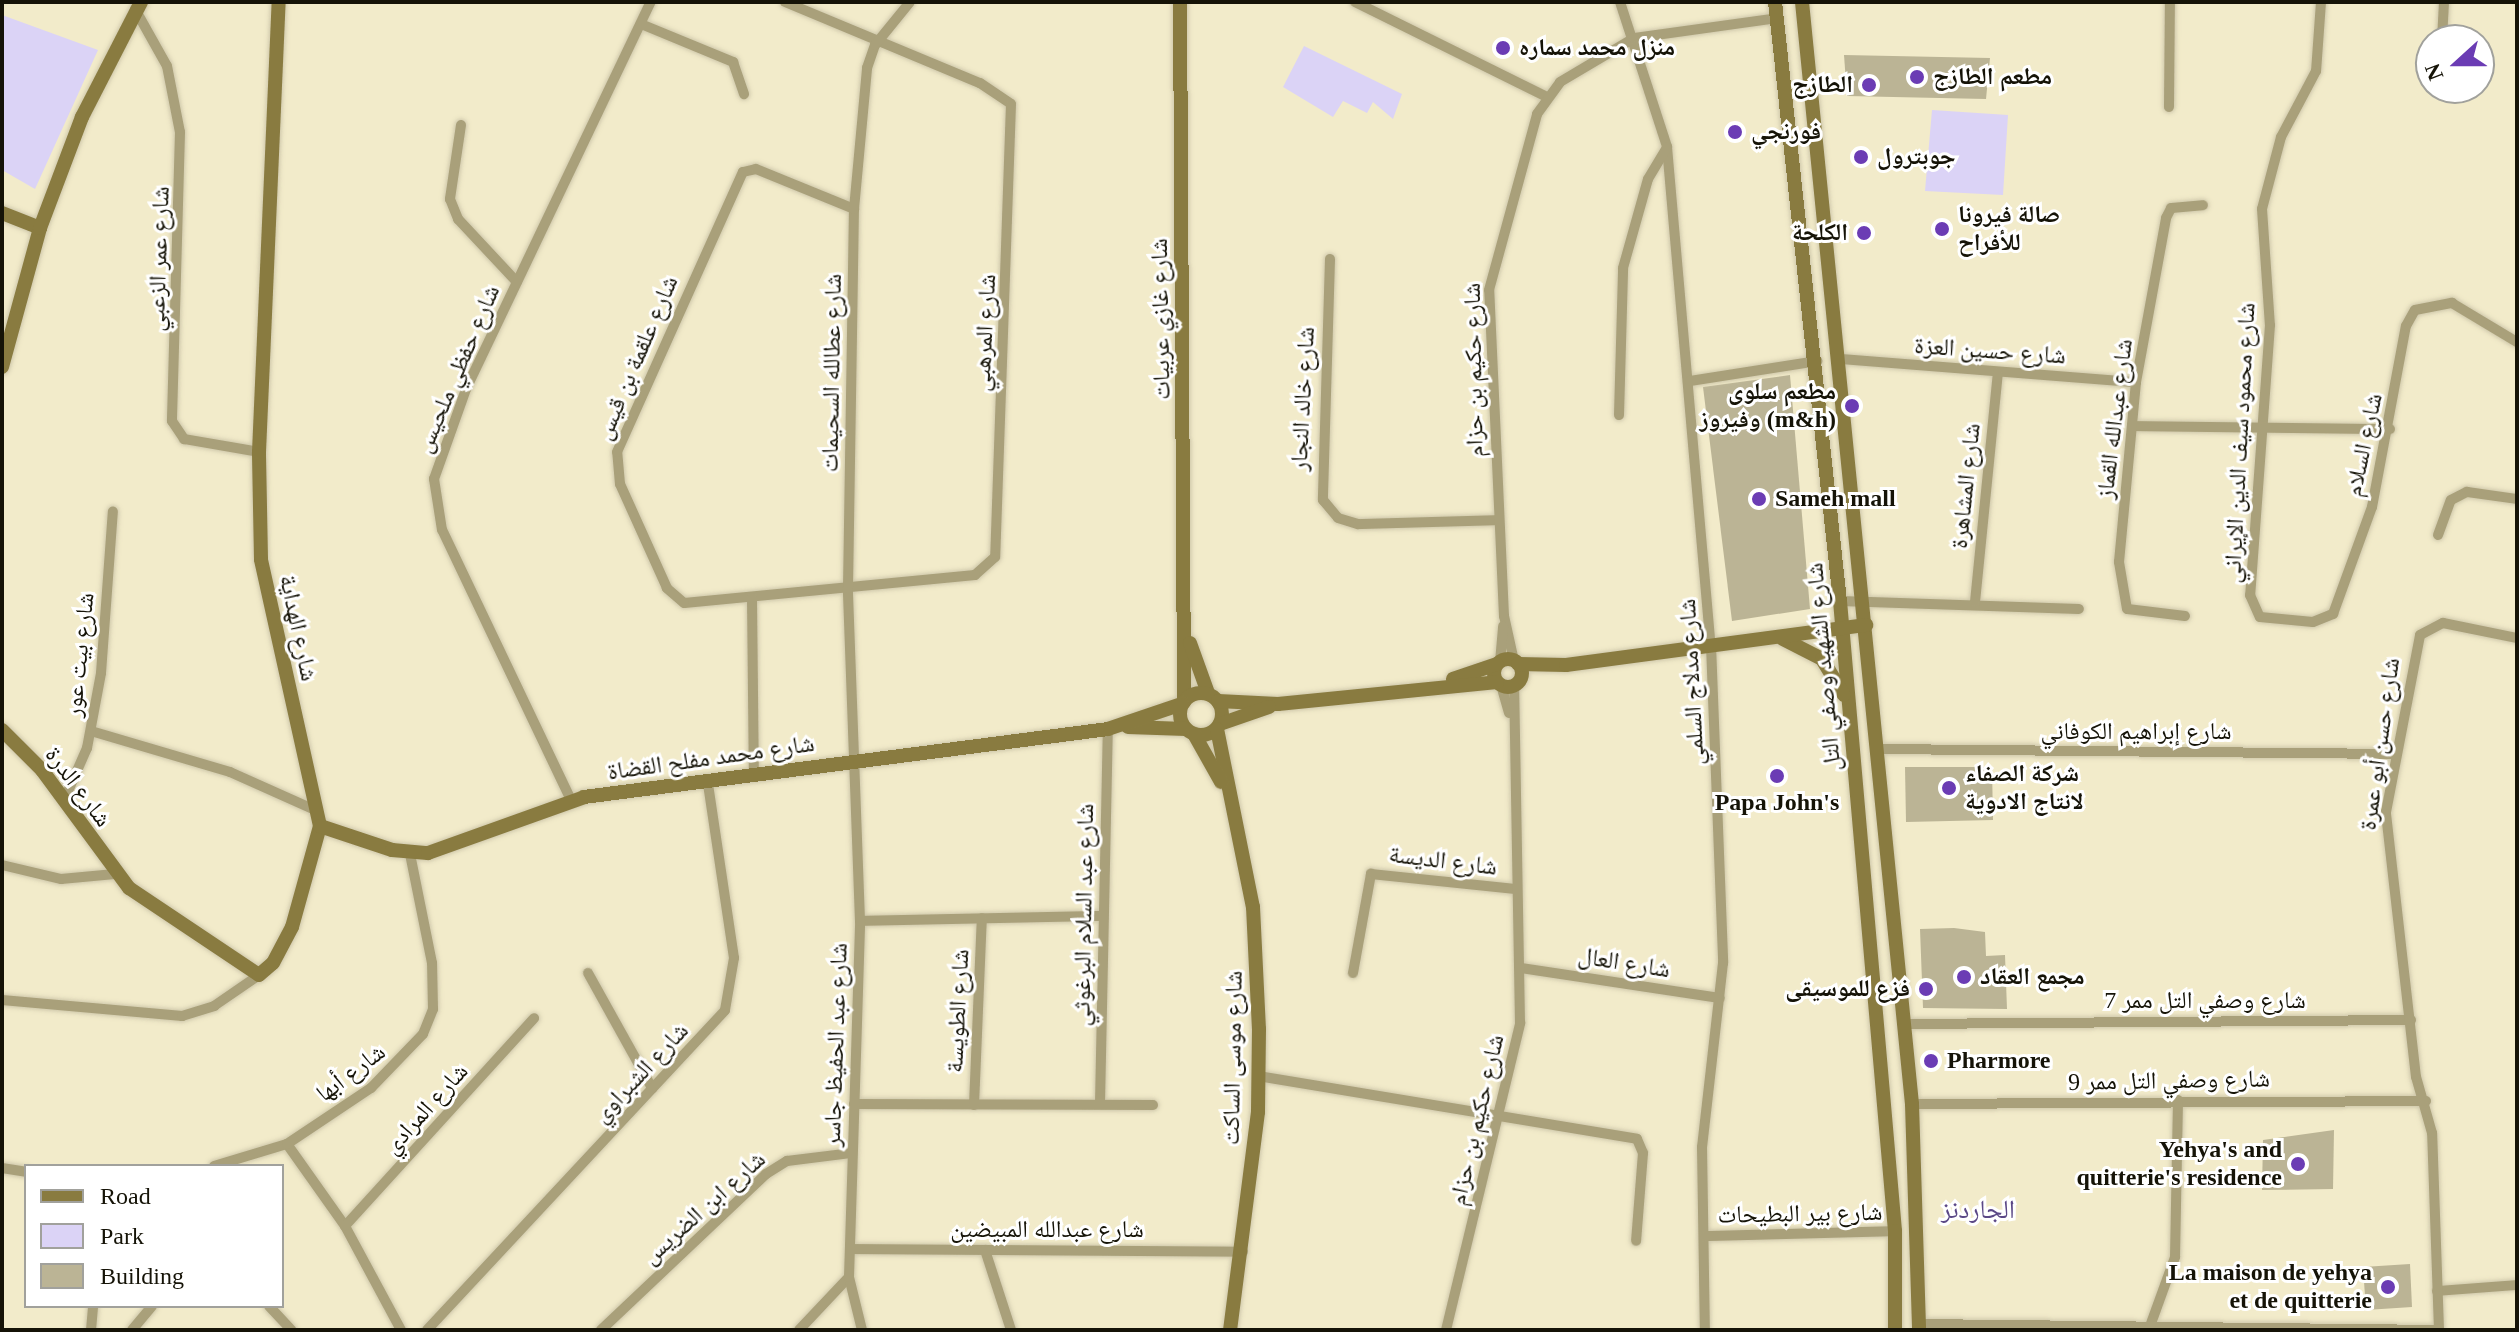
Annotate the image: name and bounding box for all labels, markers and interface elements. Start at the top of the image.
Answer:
north arrow [2415,24,2495,104]
place label: منزل محمد سماره [1519,34,1675,62]
marker: منزل محمد سماره [1494,39,1512,57]
text: N [2419,60,2449,84]
place label: مطعم الطازج [1933,63,2052,91]
marker: مطعم الطازج [1908,68,1926,86]
place label: الطازج [1792,71,1853,99]
marker: الطازج [1860,76,1878,94]
place label: فورنجي [1751,118,1821,146]
marker: فورنجي [1726,123,1744,141]
place label: جوبترول [1877,143,1956,171]
marker: جوبترول [1852,148,1870,166]
street label: شارع عمر الزعبي [142,186,176,332]
place label: صالة فيرونا للأفراح [1958,201,2060,257]
place label: الكلحة [1792,219,1848,247]
marker: صالة فيرونا للأفراح [1933,220,1951,238]
marker: الكلحة [1855,224,1873,242]
street label: شارع غازي عربيات [1145,238,1177,400]
street label: شارع علقمة بن قيس [589,272,685,444]
street label: شارع عطالله السحيمات [816,273,848,473]
street label: شارع المرهبي [968,273,1002,393]
street label: شارع حفظي ملحيس [410,281,506,457]
street label: شارع حكيم بن حزام [1458,283,1490,457]
street label: شارع محمود سيف الدين الإيراني [2218,302,2262,584]
street label: شارع خالد النجار [1285,326,1321,472]
street label: شارع حسين العزة [1913,331,2067,371]
street label: شارع عبدالله القماز [2091,337,2139,501]
place label: مطعم سلوى وفيروز (m&h) [1699,378,1836,434]
street label: شارع السلام [2339,391,2389,499]
marker: مطعم سلوى وفيروز (m&h) [1843,397,1861,415]
street label: شارع المشاهرة [1945,422,1987,550]
place label: Sameh mall [1775,485,1896,513]
marker: Sameh mall [1750,490,1768,508]
street label: شارع الشهيد وصفي التل [1801,562,1847,772]
street label: شارع الهداية [273,572,323,684]
street label: شارع بيت عور [59,591,101,719]
street label: شارع مدلاج السلمي [1673,598,1711,766]
street label: شارع حسن أبو عمرة [2354,656,2406,832]
street label: شارع إبراهيم الكوفاني [2040,718,2232,746]
street label: شارع محمد مفلح القضاة [606,729,816,787]
street label: شارع الدرة [39,741,117,833]
place label: شركة الصفاء لانتاج الادوية [1965,760,2084,816]
marker: Papa John's [1768,767,1786,785]
marker: شركة الصفاء لانتاج الادوية [1940,779,1958,797]
place label: Papa John's [1715,789,1839,817]
street label: شارع عبد السلام البرغوثي [1068,803,1100,1027]
street label: شارع الديسة [1387,840,1499,882]
street label: شارع عبد الحفيظ جاسر [818,942,854,1148]
street label: شارع العال [1576,942,1672,984]
street label: شارع الطويسة [940,948,976,1074]
place label: مجمع العقاد [1980,963,2084,991]
marker: مجمع العقاد [1955,968,1973,986]
street label: شارع موسى الساكت [1217,971,1249,1145]
place label: فزع للموسيقى [1785,975,1910,1003]
marker: فزع للموسيقى [1917,980,1935,998]
street label: شارع وصفي التل ممر 7 [2104,987,2306,1015]
street label: شارع الشبراوي [587,1017,695,1129]
street label: شارع حكيم بن حزام [1443,1032,1511,1208]
street label: شارع أبها [311,1038,391,1108]
place label: Pharmore [1947,1047,2051,1075]
marker: Pharmore [1922,1052,1940,1070]
street label: شارع المرادي [378,1058,474,1160]
street label: شارع وصفي التل ممر 9 [2068,1065,2270,1097]
place label: Yehya's and quitterie's residence [2076,1136,2282,1192]
street label: شارع ابن الضريس [636,1145,772,1271]
marker: Yehya's and quitterie's residence [2289,1155,2307,1173]
legend [24,1164,284,1308]
text: Road [100,1183,151,1209]
district label: الجاردنز [1941,1194,2015,1226]
street label: شارع بير البطيحات [1717,1198,1883,1230]
street label: شارع عبدالله المبيضين [950,1216,1144,1244]
text: Park [100,1223,144,1249]
place label: La maison de yehya et de quitterie [2169,1259,2372,1315]
text: Building [100,1263,184,1289]
marker: La maison de yehya et de quitterie [2379,1278,2397,1296]

